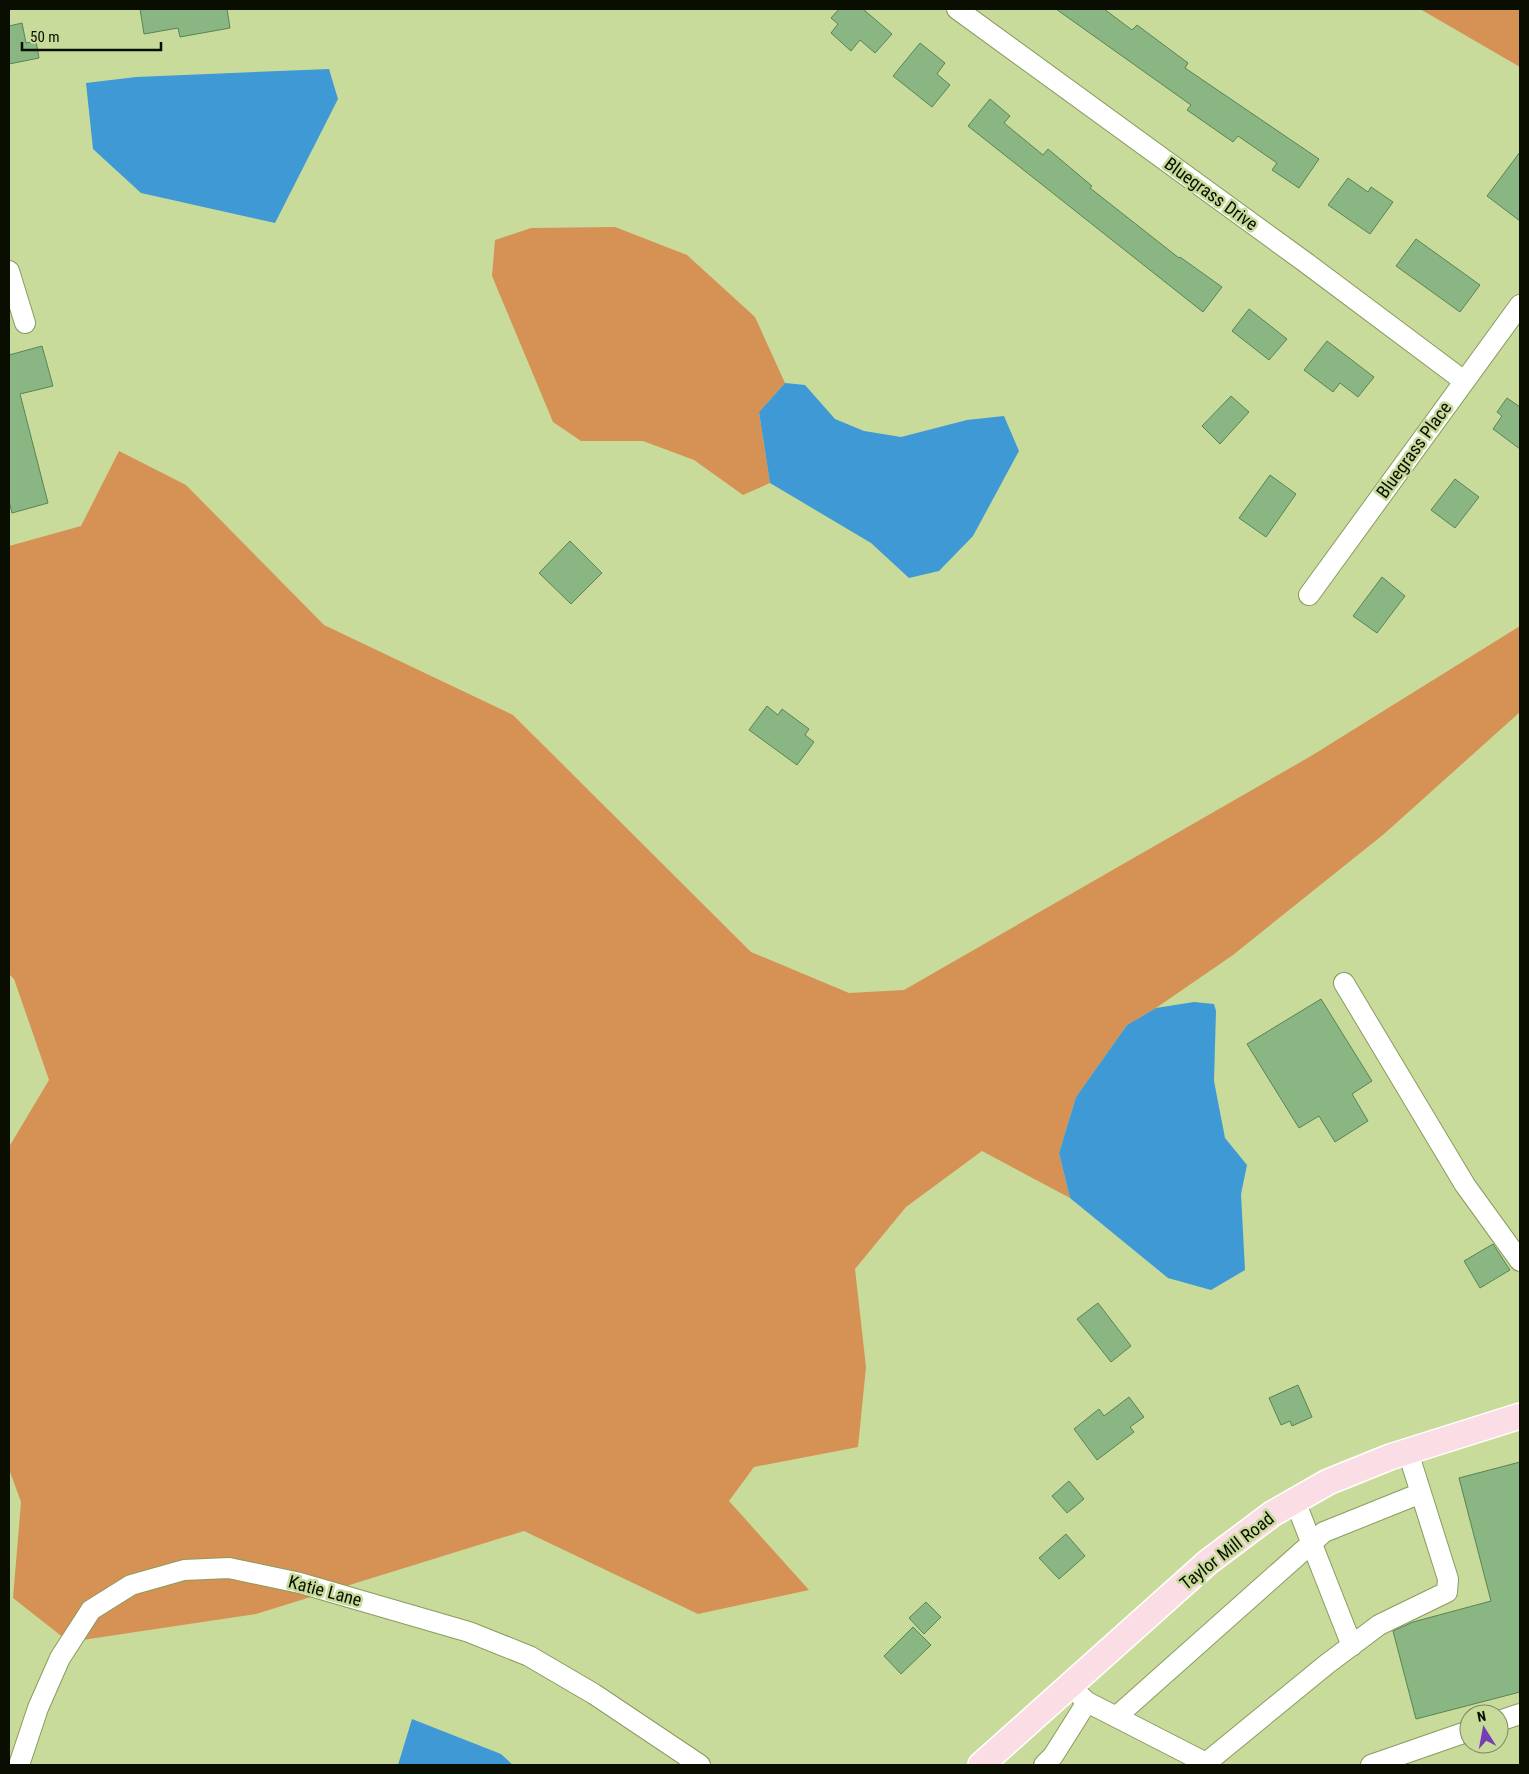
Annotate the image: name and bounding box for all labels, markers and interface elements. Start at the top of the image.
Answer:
scale bar [22,20,161,52]
text: 50 m [30,28,60,46]
street label: Bluegrass Drive [1161,153,1262,234]
street label: Bluegrass Place [1372,398,1456,502]
street label: Taylor Mill Road [1176,1507,1278,1594]
street label: Katie Lane [286,1571,364,1610]
north arrow [1459,1704,1509,1754]
text: N [1476,1708,1487,1725]

